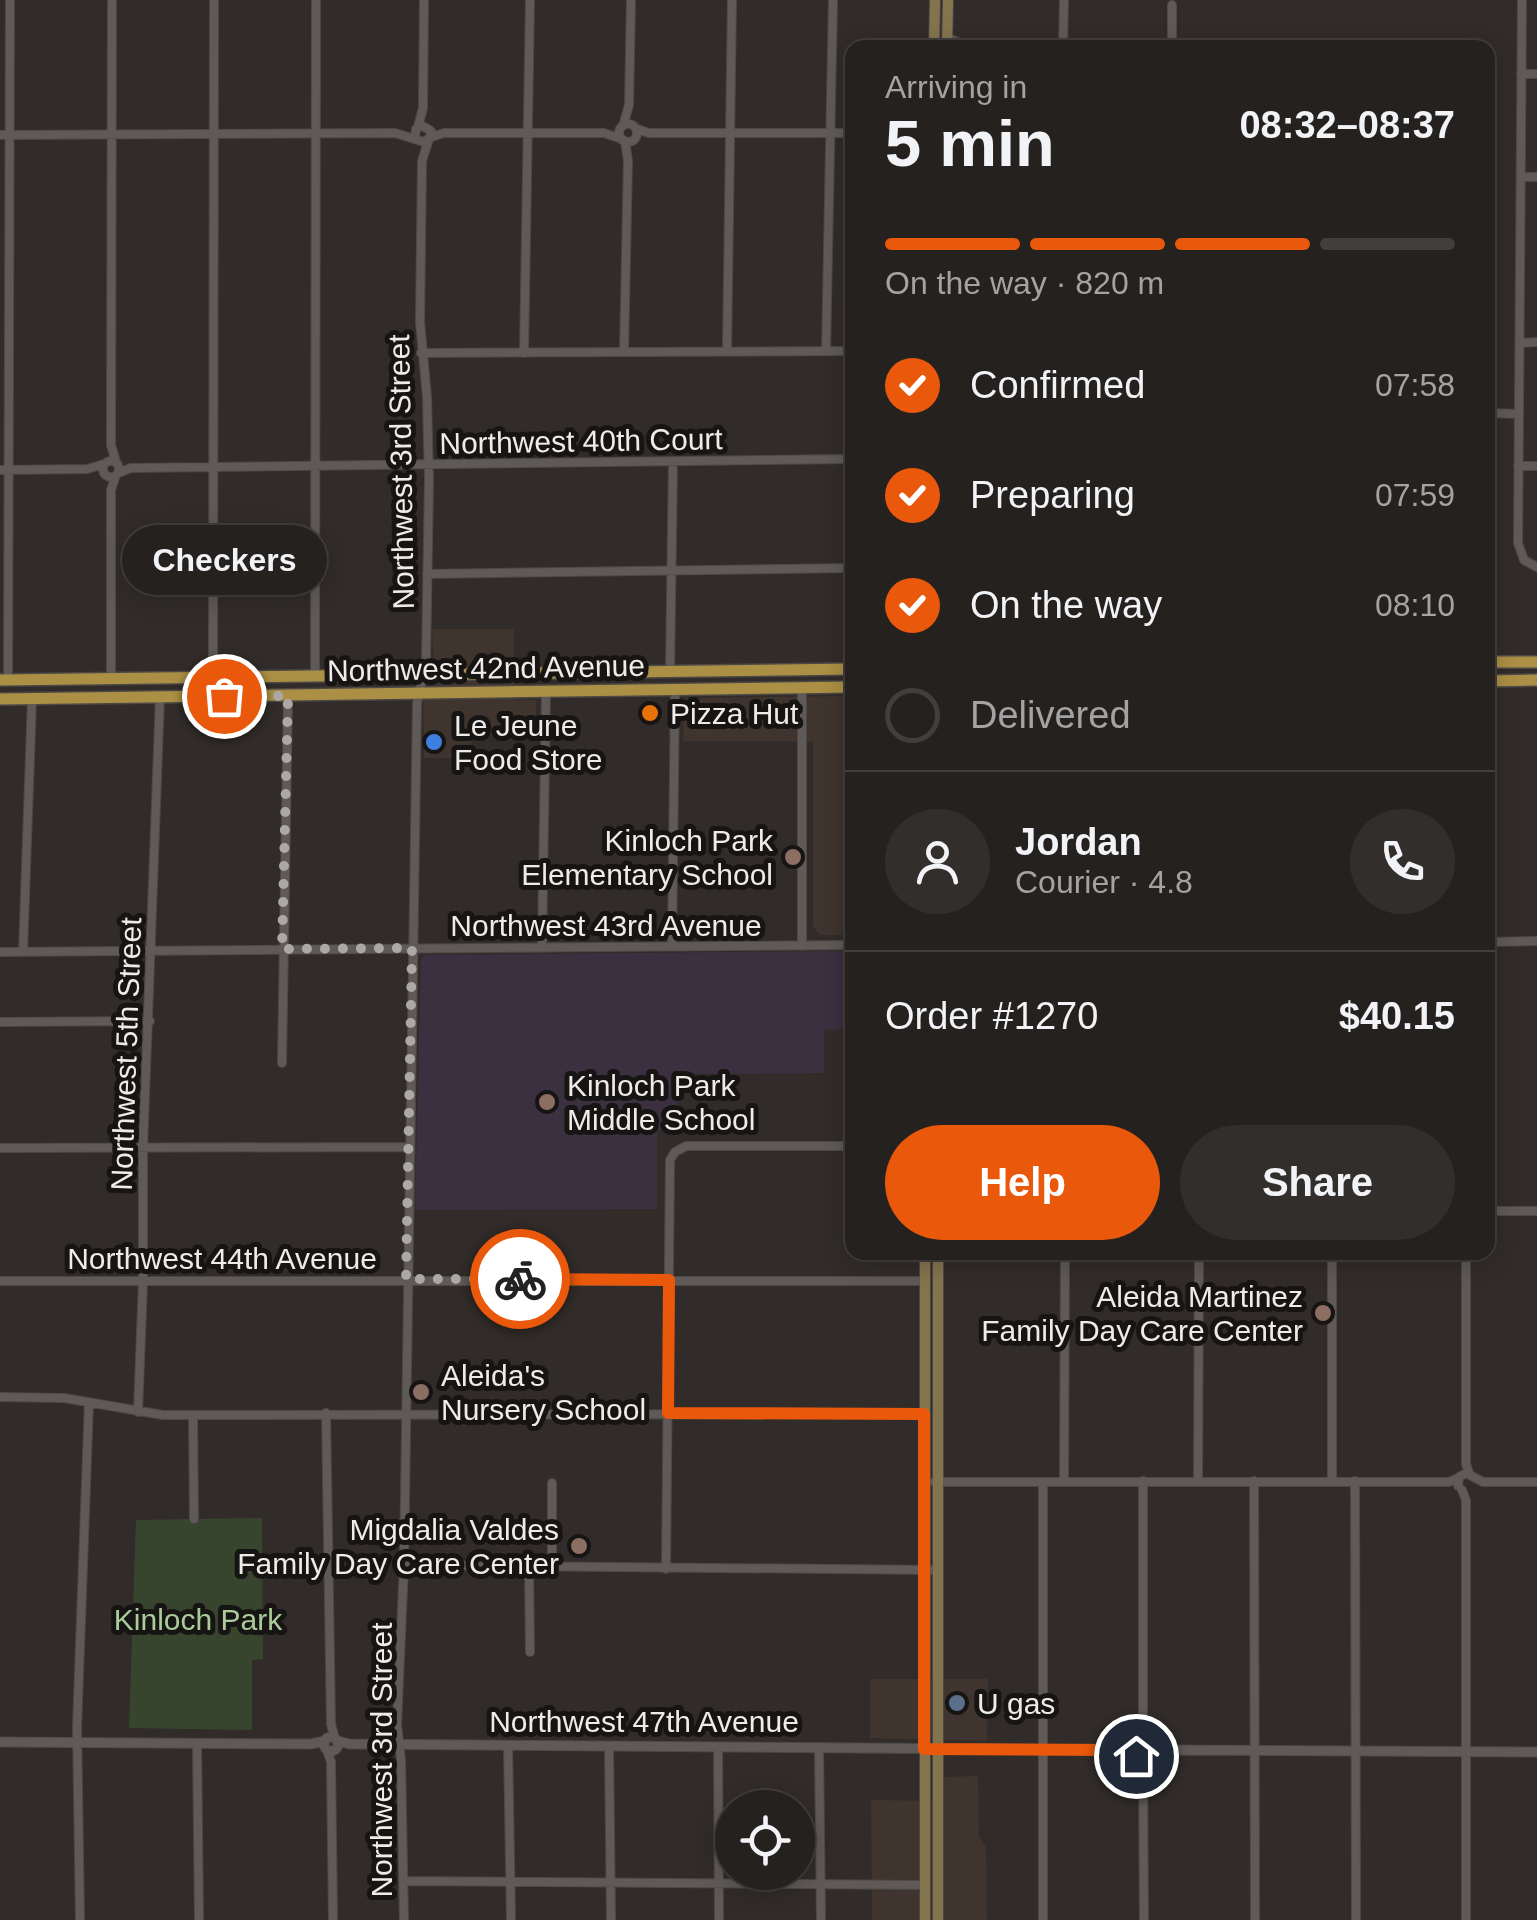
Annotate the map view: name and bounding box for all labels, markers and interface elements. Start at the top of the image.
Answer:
text: Arriving in [885,69,1027,105]
text: 08:32–08:37 [1239,104,1455,146]
text: 5 min [885,107,1055,180]
text: On the way · 820 m [885,265,1164,301]
street label: Northwest 3rd Street [382,334,420,610]
icon: check [885,358,940,413]
text: Confirmed [970,364,1145,406]
text: 07:58 [1375,367,1455,403]
street label: Northwest 40th Court [439,422,724,460]
icon: check [885,468,940,523]
text: Preparing [970,474,1135,516]
text: 07:59 [1375,477,1455,513]
callout: Checkers [121,526,326,596]
text: Checkers [152,542,297,578]
icon: check [885,578,940,633]
text: On the way [970,584,1162,626]
text: 08:10 [1375,587,1455,623]
street label: Northwest 42nd Avenue [327,649,645,687]
pin [182,654,267,739]
icon: bag [197,669,252,724]
text: Delivered [970,694,1131,736]
place label: Pizza Hut [670,697,799,730]
marker: Pizza Hut [639,702,661,724]
place label: Le Jeune Food Store [454,709,602,776]
marker: Le Jeune Food Store [423,731,445,753]
button: person [885,809,990,914]
button: phone [1350,809,1455,914]
text: Jordan [1015,821,1142,863]
place label: Kinloch Park Elementary School [521,824,774,891]
marker: Kinloch Park Elementary School [782,846,804,868]
text: Courier · 4.8 [1015,864,1193,900]
street label: Northwest 43rd Avenue [450,909,762,942]
street label: Northwest 5th Street [105,916,147,1191]
text: Order #1270 [885,995,1098,1037]
text: $40.15 [1339,995,1455,1037]
place label: Kinloch Park Middle School [567,1069,755,1136]
marker: Kinloch Park Middle School [536,1091,558,1113]
button: Help [885,1125,1160,1240]
button: Share [1180,1125,1455,1240]
courier [470,1229,570,1329]
street label: Northwest 44th Avenue [67,1242,377,1275]
icon: bike [493,1252,548,1307]
place label: Aleida Martinez Family Day Care Center [981,1280,1303,1347]
marker: Aleida Martinez Family Day Care Center [1312,1302,1334,1324]
place label: Aleida's Nursery School [441,1359,646,1426]
marker: Aleida's Nursery School [410,1381,432,1403]
place label: Migdalia Valdes Family Day Care Center [237,1513,559,1580]
marker: Migdalia Valdes Family Day Care Center [568,1535,590,1557]
park label: Kinloch Park [114,1603,283,1636]
street label: Northwest 3rd Street [365,1622,398,1898]
place label: U gas [977,1687,1055,1720]
marker: U gas [946,1692,968,1714]
street label: Northwest 47th Avenue [489,1705,799,1738]
pin [1094,1714,1179,1799]
icon: home [1109,1729,1164,1784]
map controls [715,1790,815,1890]
button: locate [715,1790,815,1890]

